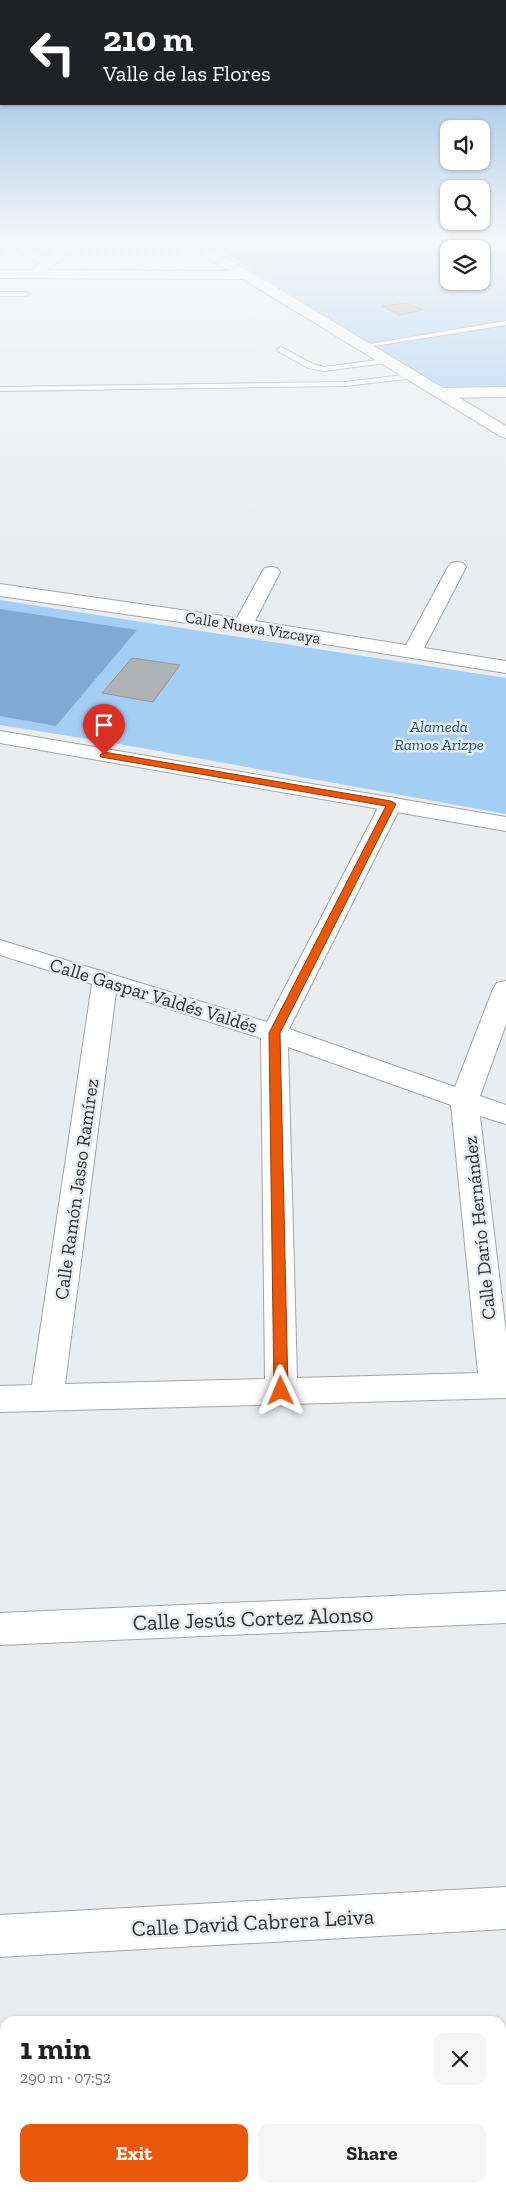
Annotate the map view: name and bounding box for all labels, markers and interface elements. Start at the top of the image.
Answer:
text: 210 m [103,18,193,60]
icon: left [20,20,85,85]
text: Valle de las Flores [103,60,271,87]
map controls [440,120,490,290]
button: sound [440,120,490,170]
button: search [440,180,490,230]
button: layers [440,240,490,290]
street label: Calle Nueva Vizcaya [184,607,322,648]
pin [83,704,125,755]
icon: arrive [90,711,118,739]
park label: Alameda Ramos Arizpe [394,717,484,754]
street label: Calle Gaspar Valdés Valdés [47,953,261,1038]
street label: Calle Ramón Jasso Ramírez [50,1077,103,1301]
street label: Calle Darío Hernández [458,1135,501,1321]
position arrow [254,1364,306,1416]
street label: Calle Jesús Cortez Alonso [132,1601,374,1636]
street label: Calle David Cabrera Leiva [131,1903,375,1942]
text: 1 min [20,2031,91,2067]
button: close [434,2033,486,2085]
text: 290 m · 07:52 [20,2068,111,2087]
button: Exit [20,2124,248,2182]
button: Share [258,2124,486,2182]

